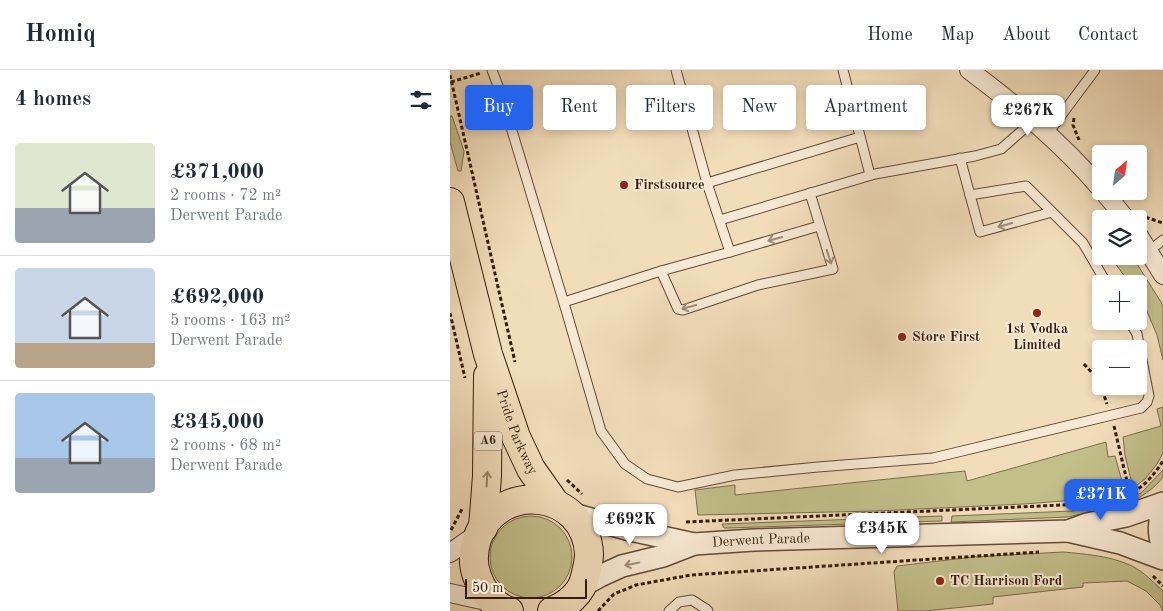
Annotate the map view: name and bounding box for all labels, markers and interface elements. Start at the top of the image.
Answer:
text: Homiq [25,23,96,47]
text: Home [867,26,913,44]
text: Map [941,26,974,44]
text: About [1002,26,1050,44]
text: Contact [1078,26,1138,44]
chip: Buy [465,85,533,130]
chip: Rent [543,85,616,130]
chip: Filters [626,85,713,130]
chip: New [723,85,796,130]
chip: Apartment [806,85,926,130]
icon: filters [407,86,435,114]
text: 4 homes [15,89,91,110]
pin: £267K [993,94,1063,137]
text: £267K [1002,103,1054,119]
north arrow [1092,145,1148,200]
map controls [1092,145,1147,395]
text: £371,000 [170,162,264,183]
icon: home [55,163,115,223]
place label: Firstsource [634,178,705,192]
marker: Firstsource [618,179,630,191]
text: 2 rooms · 72 m² [170,188,281,204]
text: Derwent Parade [170,208,282,224]
button: layers [1092,210,1147,265]
one-way arrow [997,221,1013,230]
one-way arrow [767,234,783,244]
one-way arrow [825,248,834,264]
button: + [1092,275,1147,330]
text: £692,000 [170,287,264,308]
icon: home [55,288,115,348]
one-way arrow [681,303,697,313]
marker: 1st Vodka Limited [1031,307,1043,319]
text: 5 rooms · 163 m² [170,313,290,329]
place label: 1st Vodka Limited [1006,322,1068,352]
place label: Store First [912,330,980,344]
marker: Store First [896,331,908,343]
text: Derwent Parade [170,333,282,349]
button: − [1092,340,1147,395]
street label: Pride Parkway [494,388,540,478]
text: £345,000 [170,412,264,433]
icon: home [55,413,115,473]
road number: A6 [474,432,502,451]
text: 2 rooms · 68 m² [170,438,281,454]
text: Derwent Parade [170,458,282,474]
one-way arrow [482,472,491,488]
pin: £371K [1066,478,1136,521]
text: £371K [1075,487,1127,503]
pin: £692K [595,504,665,546]
text: £692K [604,512,656,528]
pin: £345K [847,512,917,555]
text: £345K [856,521,908,537]
street label: Derwent Parade [711,531,810,550]
one-way arrow [624,560,640,569]
place label: TC Harrison Ford [950,574,1063,588]
marker: TC Harrison Ford [934,575,946,587]
scale bar [465,576,588,599]
text: 50 m [472,581,503,595]

